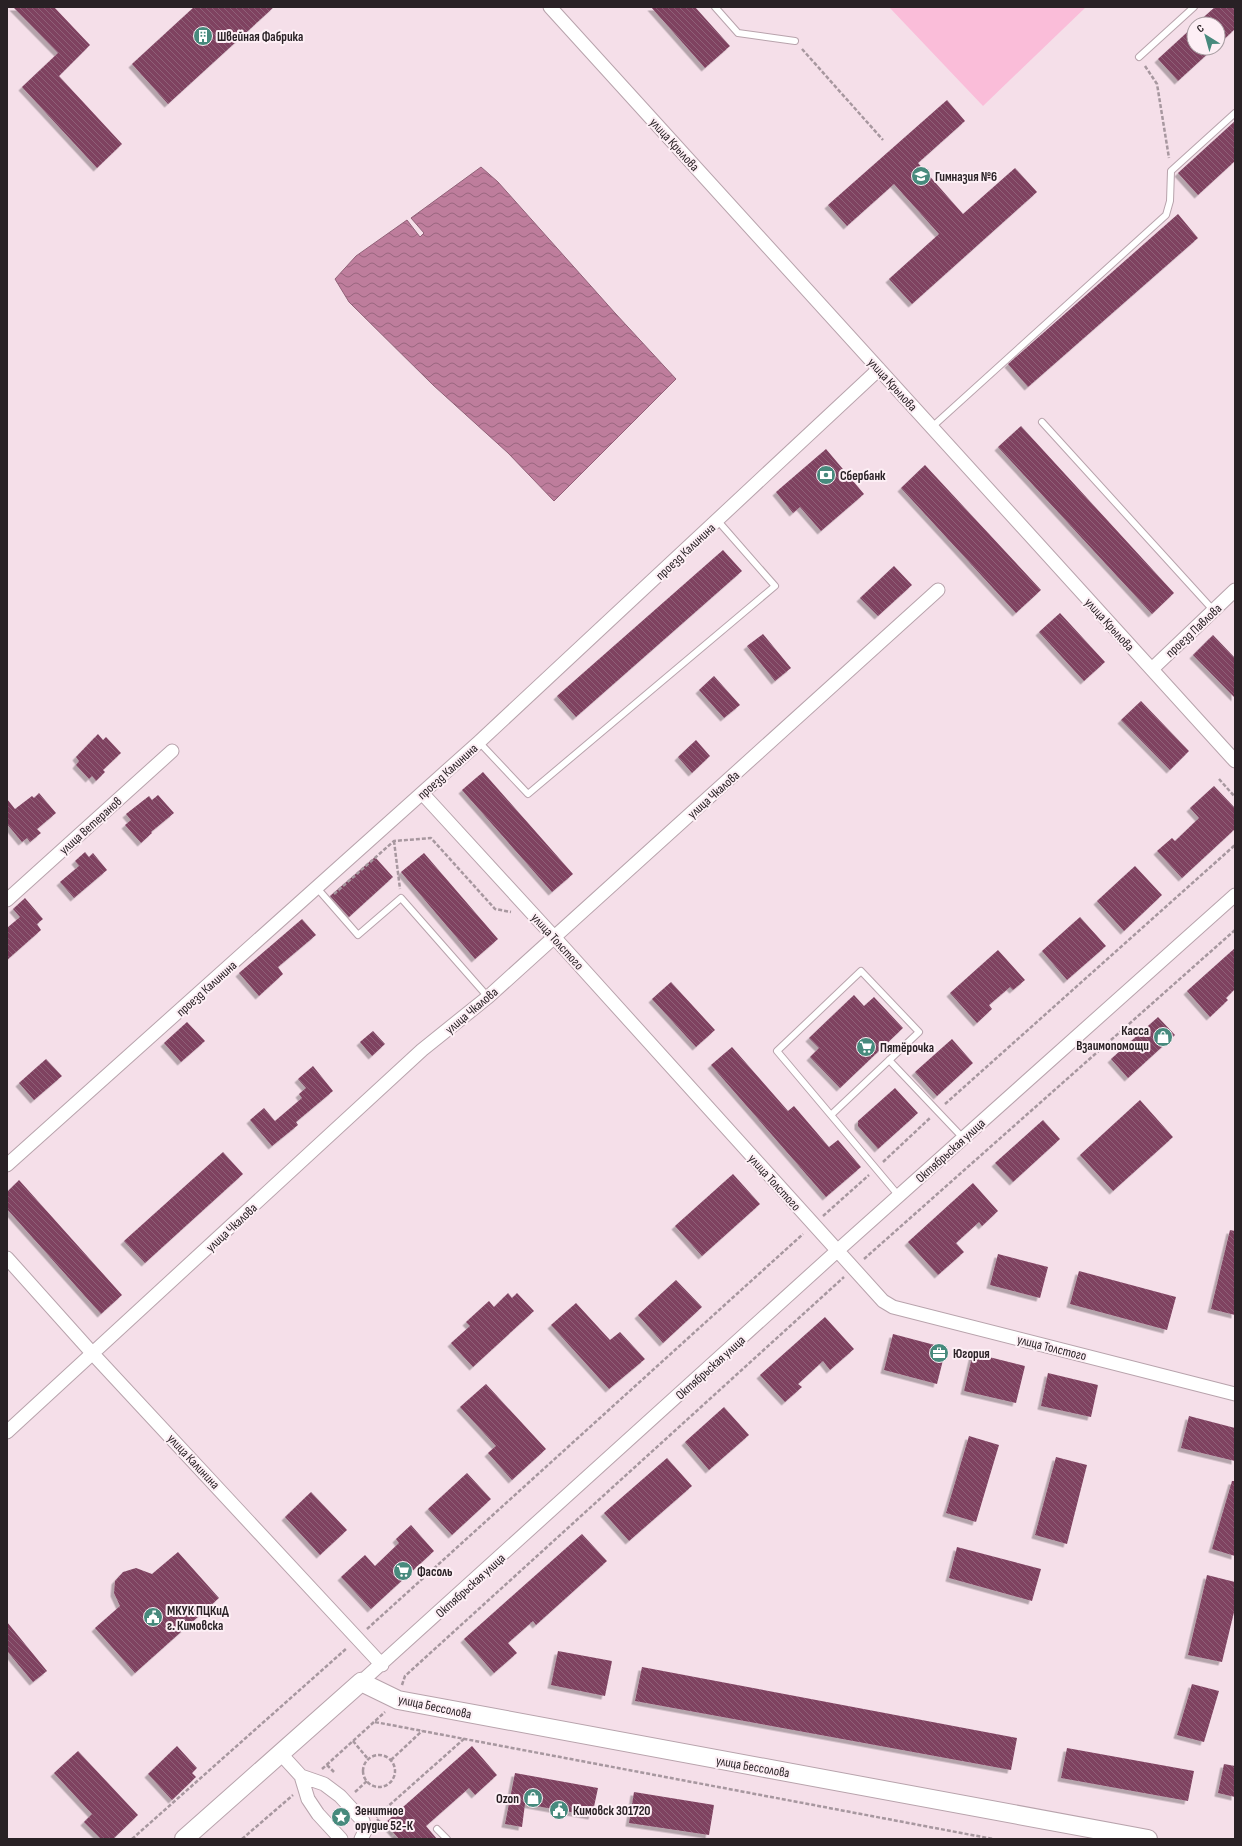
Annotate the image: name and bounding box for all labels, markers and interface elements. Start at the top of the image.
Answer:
north arrow [1186,16,1226,56]
text: С [1194,21,1207,35]
building icon: Швейная Фабрика [192,25,214,47]
place label: Швейная Фабрика [217,29,303,45]
street label: улица Крылова [646,115,702,175]
school or university icon: Гимназия №6 [910,165,932,187]
place label: Гимназия №6 [935,169,997,185]
street label: улица Крылова [864,355,920,415]
bank icon: Сбербанк [815,464,837,486]
place label: Сбербанк [840,468,886,484]
street label: проезд Калинина [653,520,719,583]
street label: улица Крылова [1081,595,1137,655]
street label: проезд Павлова [1162,601,1225,661]
street label: проезд Калинина [414,740,481,803]
street label: улица Чкалова [685,767,743,822]
street label: улица Ветеранов [56,793,125,858]
street label: улица Толстого [528,910,587,973]
street label: проезд Калинина [173,957,240,1020]
street label: улица Чкалова [442,984,501,1037]
place label: Касса Взаимопомощи [1076,1023,1149,1054]
shop icon: Касса Взаимопомощи [1152,1026,1174,1048]
supermarket icon: Пятёрочка [855,1036,877,1058]
place label: Пятёрочка [880,1040,934,1056]
street label: Октябрьская улица [913,1115,989,1186]
street label: улица Толстого [745,1151,804,1214]
street label: улица Чкалова [203,1200,261,1255]
street label: Октябрьская улица [673,1332,749,1403]
street label: улица Толстого [1015,1332,1088,1364]
office icon: Югория [928,1342,950,1364]
place label: Югория [953,1346,990,1362]
street label: улица Калинина [164,1431,223,1493]
street label: Октябрьская улица [433,1550,509,1621]
supermarket icon: Фасоль [392,1560,414,1582]
place label: Фасоль [417,1564,453,1580]
place label: МКУК ПЦКиД г. Кимовска [167,1603,229,1634]
public building icon: МКУК ПЦКиД г. Кимовска [142,1606,164,1628]
street label: улица Бессолова [397,1691,473,1723]
street label: улица Бессолова [715,1753,791,1781]
shop icon: Ozon [522,1787,544,1809]
place label: Ozon [496,1791,519,1807]
public building icon: Кимовск 301720 [548,1799,570,1821]
place label: Зенитное орудие 52-К [355,1803,414,1834]
place label: Кимовск 301720 [573,1803,651,1819]
place icon: Зенитное орудие 52-К [330,1806,352,1828]

